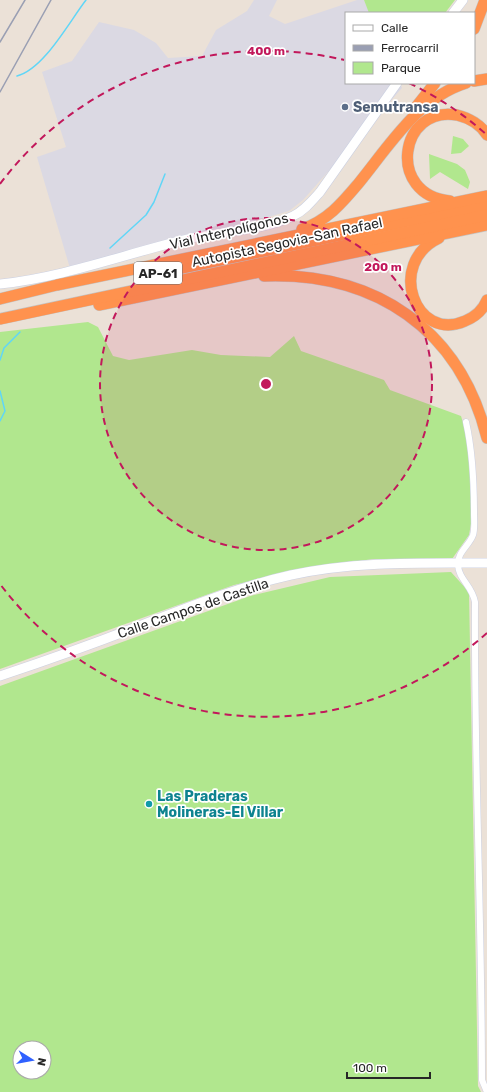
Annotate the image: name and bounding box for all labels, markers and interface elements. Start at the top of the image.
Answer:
legend [345,12,475,84]
text: Calle [381,21,408,35]
text: Ferrocarril [381,41,439,55]
text: 400 m [247,44,285,58]
text: Parque [381,61,421,75]
place label: Semutransa [353,99,438,116]
marker: Semutransa [340,102,350,112]
street label: Vial Interpolígonos [168,210,290,253]
street label: Autopista Segovia-San Rafael [190,214,384,271]
text: 200 m [364,260,402,274]
road number: AP-61 [134,262,182,284]
centre of rings [259,377,273,391]
street label: Calle Campos de Castilla [115,575,271,642]
place label: Las Praderas Molineras-El Villar [157,788,284,821]
marker: Las Praderas Molineras-El Villar [144,799,154,809]
north arrow [12,1040,52,1080]
scale bar [347,1054,430,1080]
text: N [34,1057,48,1067]
text: 100 m [353,1061,387,1075]

